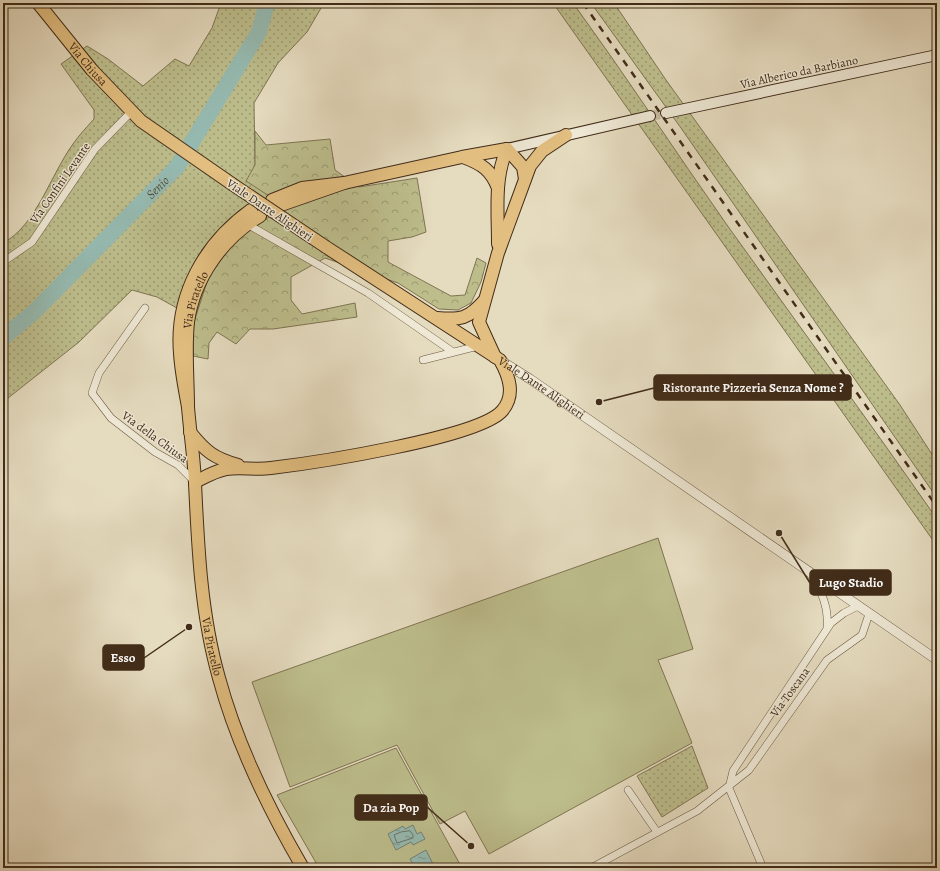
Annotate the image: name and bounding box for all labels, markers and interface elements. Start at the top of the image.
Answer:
street label: Via Chiusa [64,38,111,90]
street label: Via Alberico da Barbiano [738,52,859,93]
street label: Via Confini Levante [25,139,94,228]
water label: Senio [142,172,173,203]
street label: Viale Dante Alighieri [223,175,316,245]
street label: Via Piratello [179,268,212,330]
street label: Viale Dante Alighieri [494,352,588,423]
callout: Ristorante Pizzeria Senza Nome ? [654,375,851,400]
text: Ristorante Pizzeria Senza Nome ? [662,379,844,396]
street label: Via della Chiusa [118,407,192,467]
callout: Lugo Stadio [810,570,891,595]
text: Lugo Stadio [819,574,884,591]
street label: Via Piratello [198,615,226,678]
callout: Esso [103,645,144,670]
text: Esso [110,649,136,666]
street label: Via Toscana [766,664,814,721]
callout: Da zia Pop [355,795,427,820]
text: Da zia Pop [363,799,419,816]

